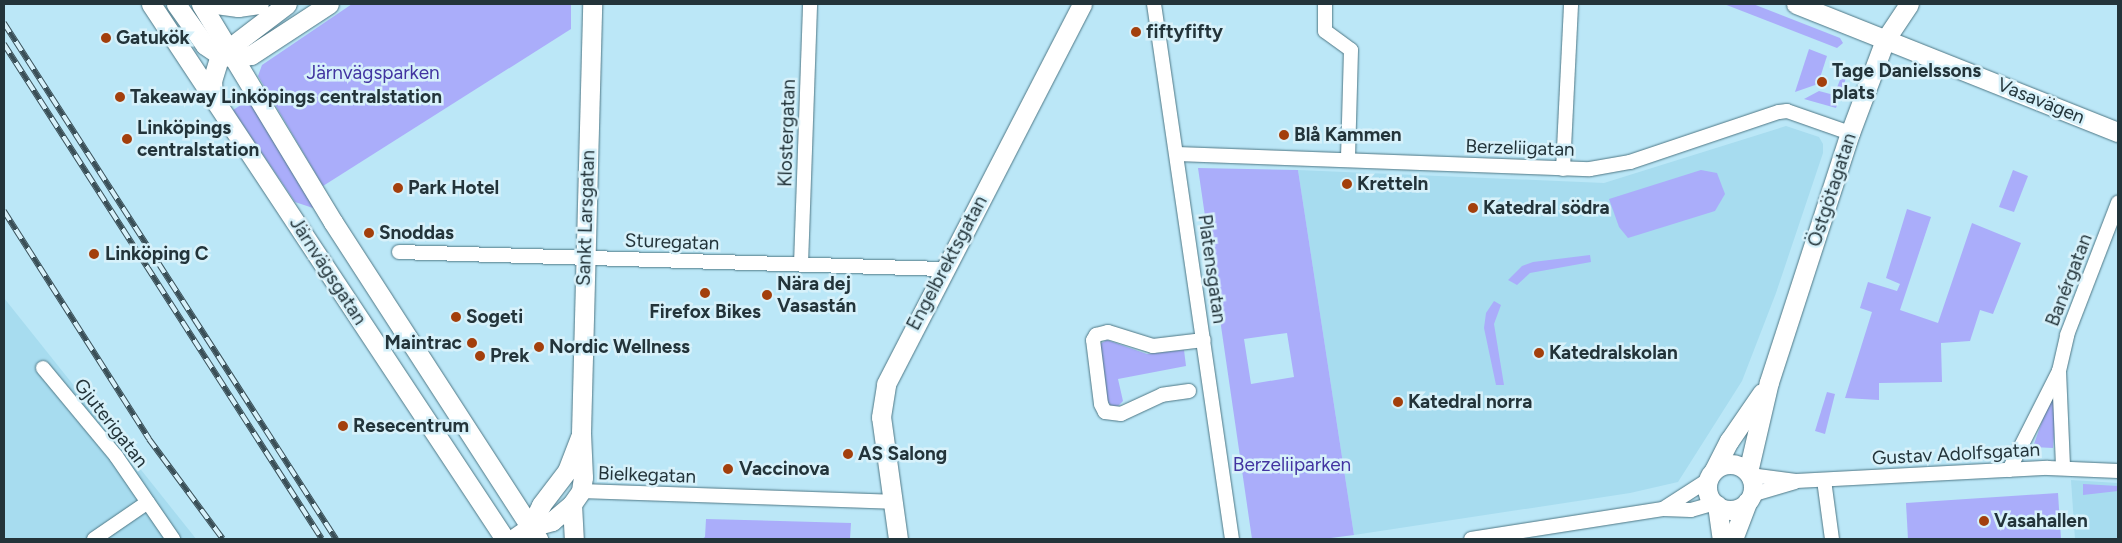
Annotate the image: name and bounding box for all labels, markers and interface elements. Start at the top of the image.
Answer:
place label: fiftyfifty [1146,21,1223,43]
marker: fiftyfifty [1130,26,1142,38]
place label: Gatukök [116,27,190,49]
marker: Gatukök [100,32,112,44]
place label: Tage Danielssons plats [1832,60,1981,104]
park label: Järnvägsparken [306,62,440,84]
street label: Vasavägen [1994,73,2088,129]
marker: Tage Danielssons plats [1816,76,1828,88]
street label: Klostergatan [774,79,800,187]
place label: Takeaway Linköpings centralstation [130,86,442,108]
marker: Takeaway Linköpings centralstation [114,91,126,103]
place label: Linköpings centralstation [137,117,259,161]
place label: Blå Kammen [1294,124,1402,146]
marker: Blå Kammen [1278,129,1290,141]
street label: Östgötagatan [1803,130,1861,250]
marker: Linköpings centralstation [121,133,133,145]
street label: Berzeliigatan [1465,135,1575,161]
street label: Sankt Larsgatan [572,150,600,286]
place label: Kretteln [1357,173,1428,195]
place label: Park Hotel [408,177,499,199]
marker: Kretteln [1341,178,1353,190]
marker: Park Hotel [392,182,404,194]
street label: Engelbrektsgatan [902,192,992,334]
place label: Katedral södra [1483,197,1610,219]
marker: Katedral södra [1467,202,1479,214]
street label: Järnvägsgatan [285,213,371,329]
street label: Platensgatan [1193,213,1231,325]
place label: Snoddas [379,222,454,244]
marker: Snoddas [363,227,375,239]
street label: Sturegatan [624,229,720,255]
street label: Banérgatan [2041,231,2097,329]
place label: Linköping C [105,243,209,265]
marker: Linköping C [87,247,101,261]
place label: Nära dej Vasastán [777,273,856,317]
marker: Firefox Bikes [699,287,711,299]
marker: Nära dej Vasastán [761,289,773,301]
place label: Firefox Bikes [649,301,761,323]
place label: Sogeti [466,306,523,328]
marker: Sogeti [450,311,462,323]
place label: Maintrac [384,332,462,354]
place label: Nordic Wellness [549,336,690,358]
marker: Maintrac [466,337,478,349]
marker: Nordic Wellness [533,341,545,353]
place label: Katedralskolan [1549,342,1678,364]
place label: Prek [490,345,529,367]
marker: Katedralskolan [1533,347,1545,359]
marker: Prek [474,350,486,362]
street label: Gjuterigatan [69,374,153,472]
place label: Katedral norra [1408,391,1532,413]
marker: Katedral norra [1392,396,1404,408]
place label: Resecentrum [353,415,469,437]
marker: Resecentrum [337,420,349,432]
street label: Gustav Adolfsgatan [1871,438,2041,470]
place label: AS Salong [858,443,947,465]
marker: AS Salong [842,448,854,460]
park label: Berzeliiparken [1233,454,1351,476]
place label: Vaccinova [739,458,830,480]
street label: Bielkegatan [598,462,696,488]
marker: Vaccinova [721,462,735,476]
place label: Vasahallen [1994,510,2088,532]
marker: Vasahallen [1978,515,1990,527]

